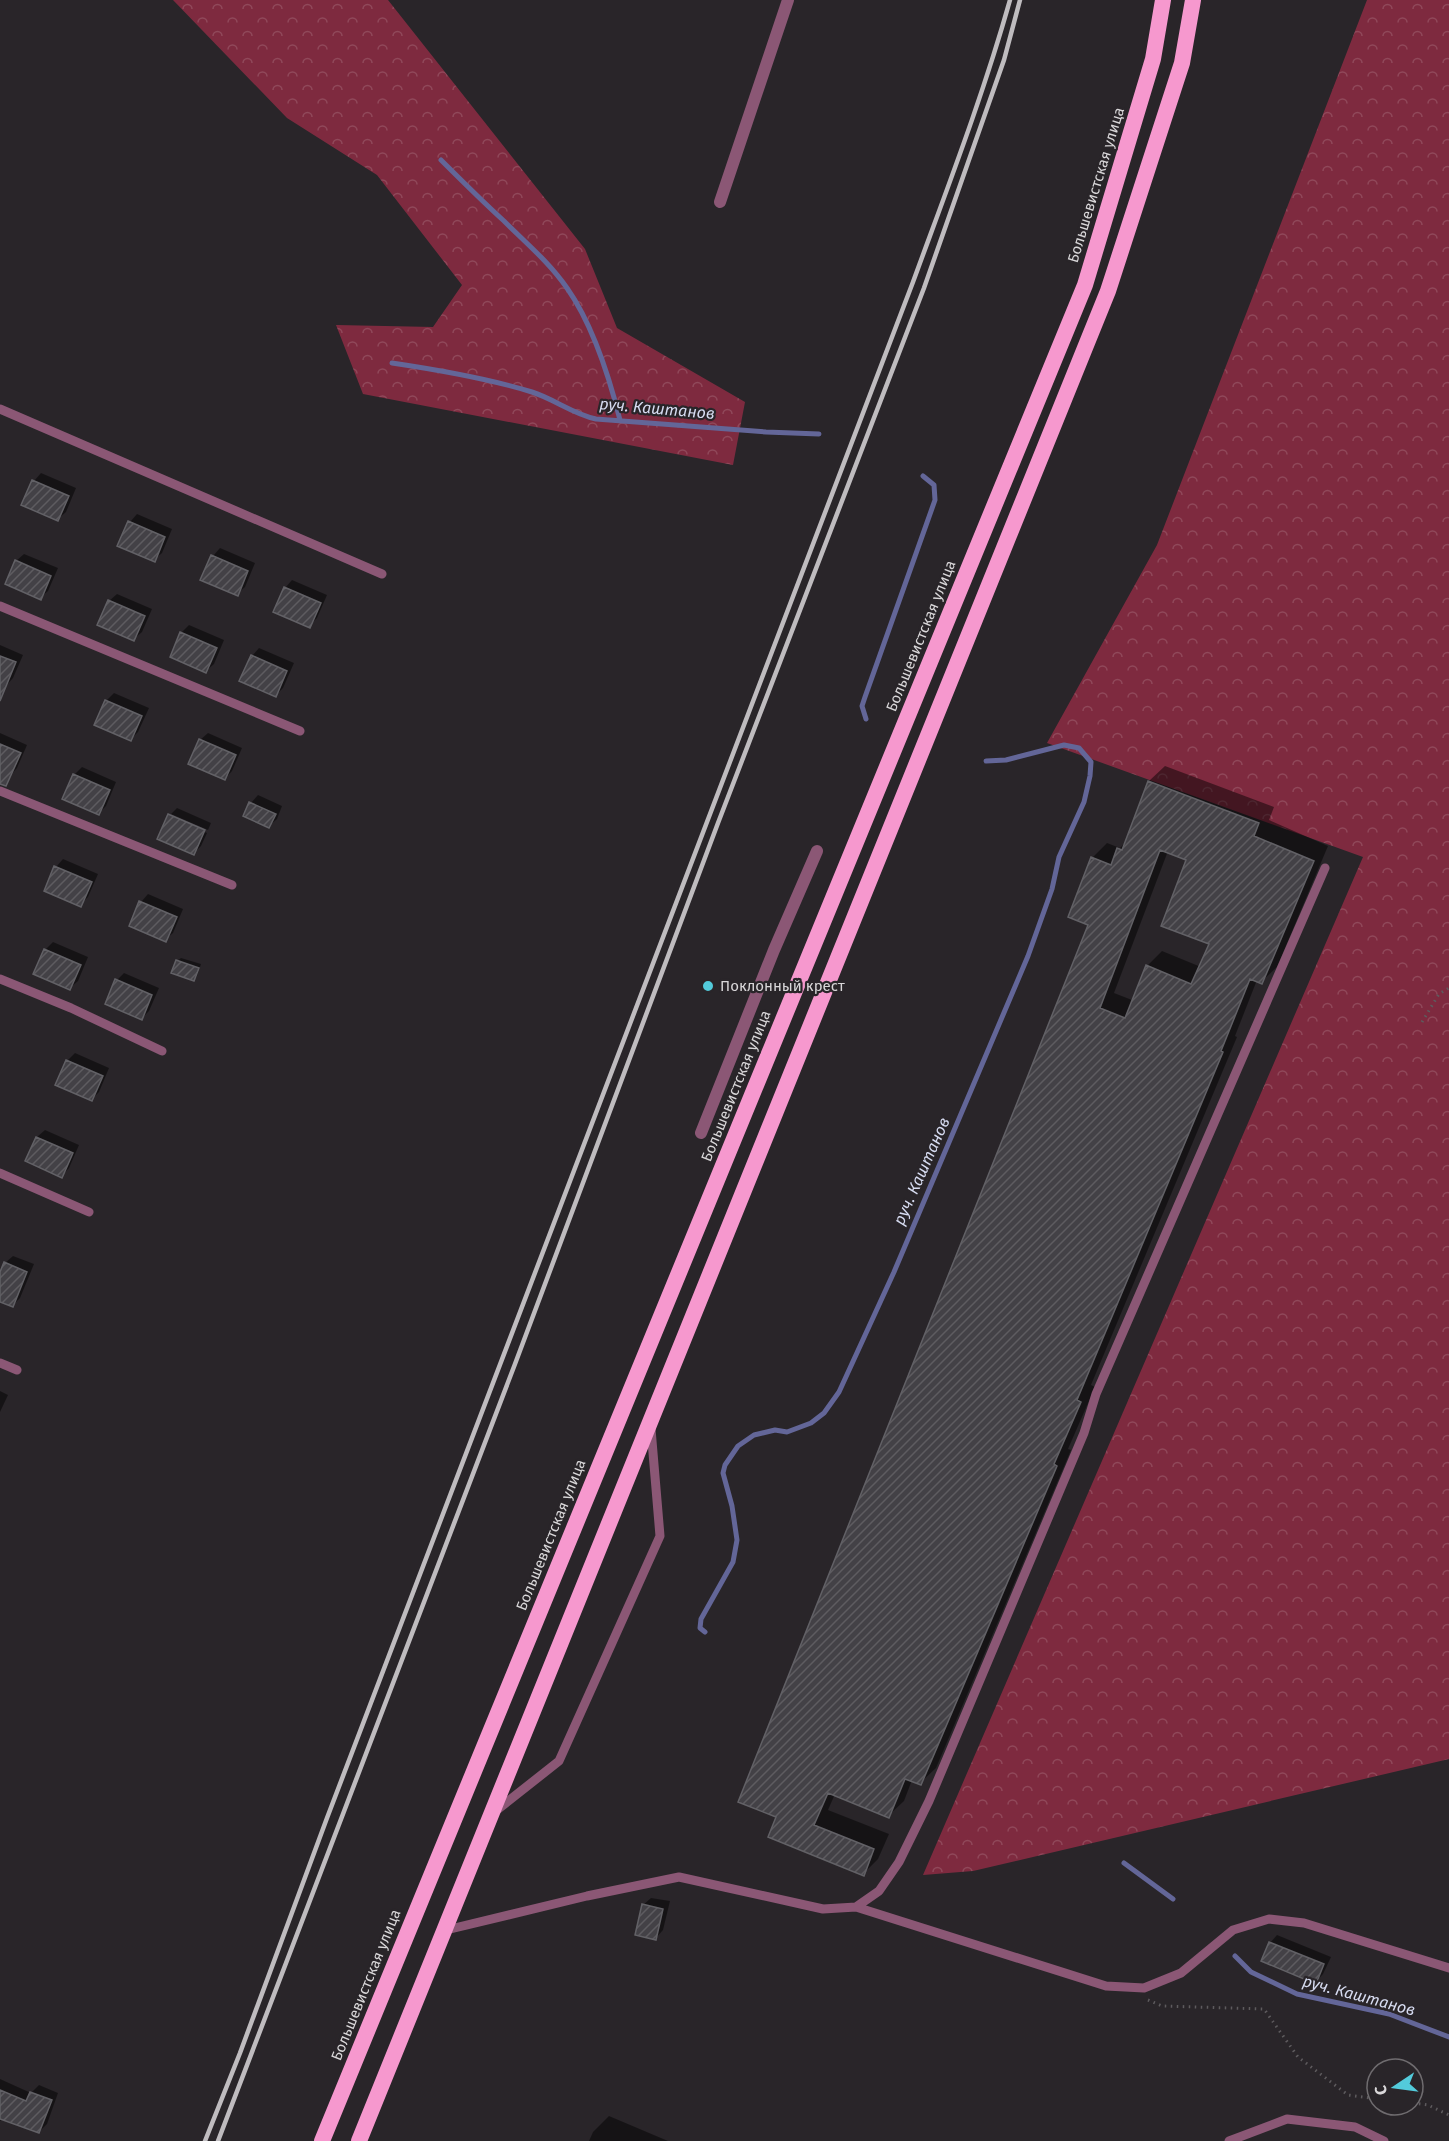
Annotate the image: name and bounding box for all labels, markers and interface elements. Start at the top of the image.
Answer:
street label: Большевистская улица [1064,105,1128,265]
water label: руч. Каштанов [599,394,715,423]
street label: Большевистская улица [882,558,960,714]
place label: Поклонный крест [720,977,845,995]
marker: Поклонный крест [701,979,715,993]
street label: Большевистская улица [697,1008,775,1164]
water label: руч. Каштанов [889,1115,954,1228]
street label: Большевистская улица [512,1457,590,1613]
street label: Большевистская улица [327,1907,405,2063]
water label: руч. Каштанов [1301,1971,1417,2020]
north arrow [1365,2057,1425,2117]
text: С [1370,2083,1391,2097]

